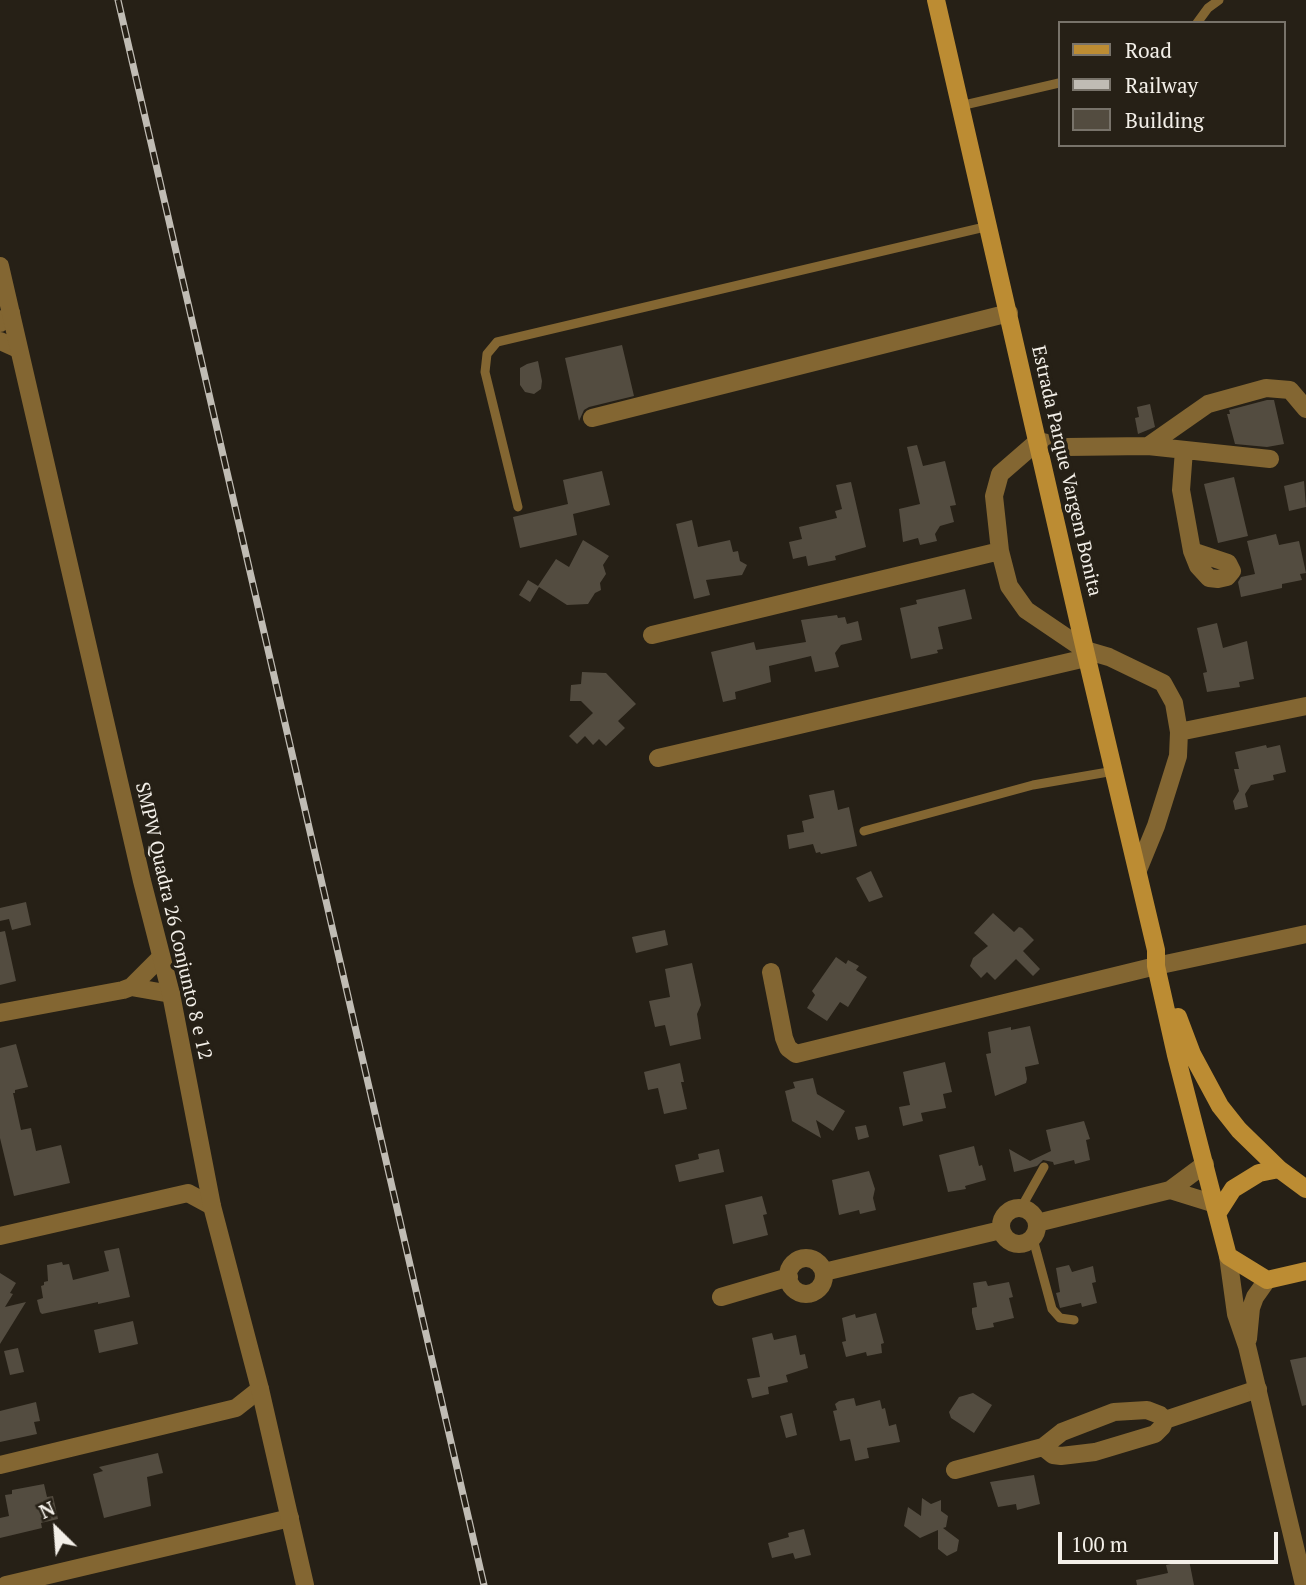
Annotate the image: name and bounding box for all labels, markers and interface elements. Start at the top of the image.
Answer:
legend [1058,21,1285,147]
text: Road [1125,36,1172,64]
text: Railway [1125,71,1198,99]
text: Building [1125,106,1204,134]
street label: Estrada Parque Vargem Bonita [1026,344,1106,598]
street label: SMPW Quadra 26 Conjunto 8 e 12 [130,780,216,1062]
north arrow [21,1494,91,1564]
text: N [35,1495,59,1524]
scale bar [1061,1518,1282,1562]
text: 100 m [1071,1530,1128,1558]

